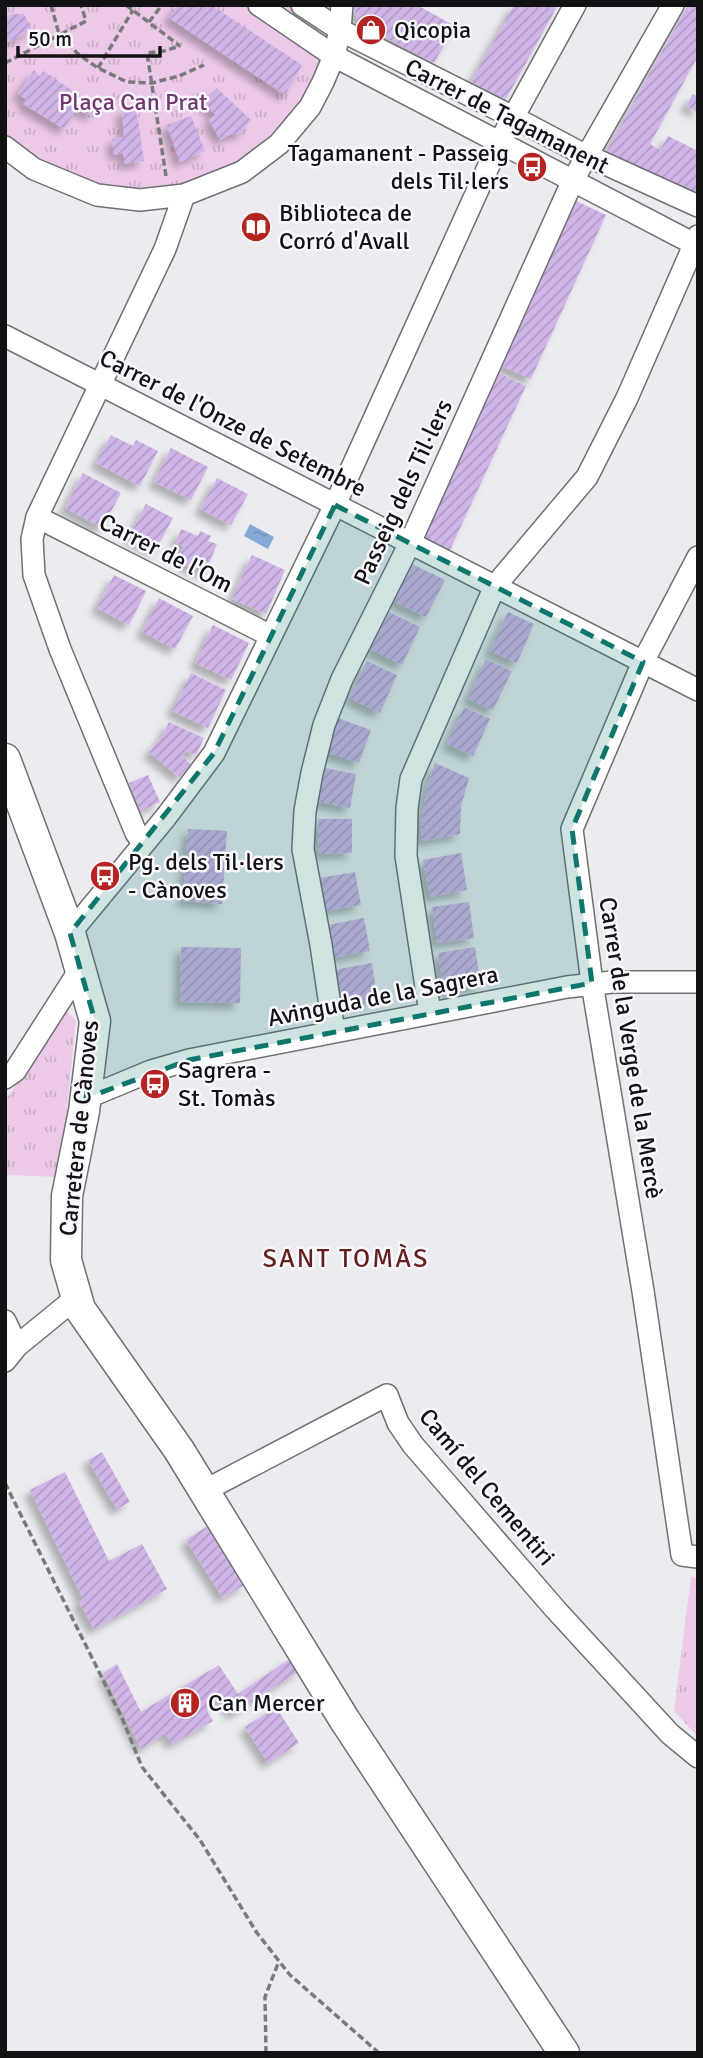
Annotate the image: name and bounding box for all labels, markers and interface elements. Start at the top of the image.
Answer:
shop icon: Qicopia [354,13,388,47]
scale bar [18,14,159,58]
place label: Qicopia [394,15,471,45]
text: 50 m [28,26,72,52]
street label: Carrer de Tagamanent [400,52,614,180]
park label: Plaça Can Prat [59,87,207,117]
place label: Tagamanent - Passeig dels Til·lers [288,138,509,196]
bus stop icon: Tagamanent - Passeig dels Til·lers [515,150,549,184]
place label: Biblioteca de Corró d'Avall [279,198,412,256]
library icon: Biblioteca de Corró d'Avall [239,210,273,244]
street label: Carrer de l'Onze de Setembre [95,343,371,503]
street label: Passeig dels Til·lers [347,395,459,589]
street label: Carrer de l'Om [94,506,238,600]
place label: Pg. dels Til·lers - Cànoves [128,847,284,905]
bus stop icon: Pg. dels Til·lers - Cànoves [88,859,122,893]
street label: Carrer de la Verge de la Mercè [592,895,670,1201]
street label: Avinguda de la Sagrera [265,959,501,1033]
street label: Carretera de Cànoves [53,1019,105,1237]
place label: Sagrera - St. Tomàs [178,1055,275,1113]
bus stop icon: Sagrera - St. Tomàs [138,1067,172,1101]
district label: SANT TOMÀS [262,1243,430,1275]
street label: Camí del Cementiri [413,1402,561,1572]
building icon: Can Mercer [168,1686,202,1720]
place label: Can Mercer [208,1688,325,1718]

